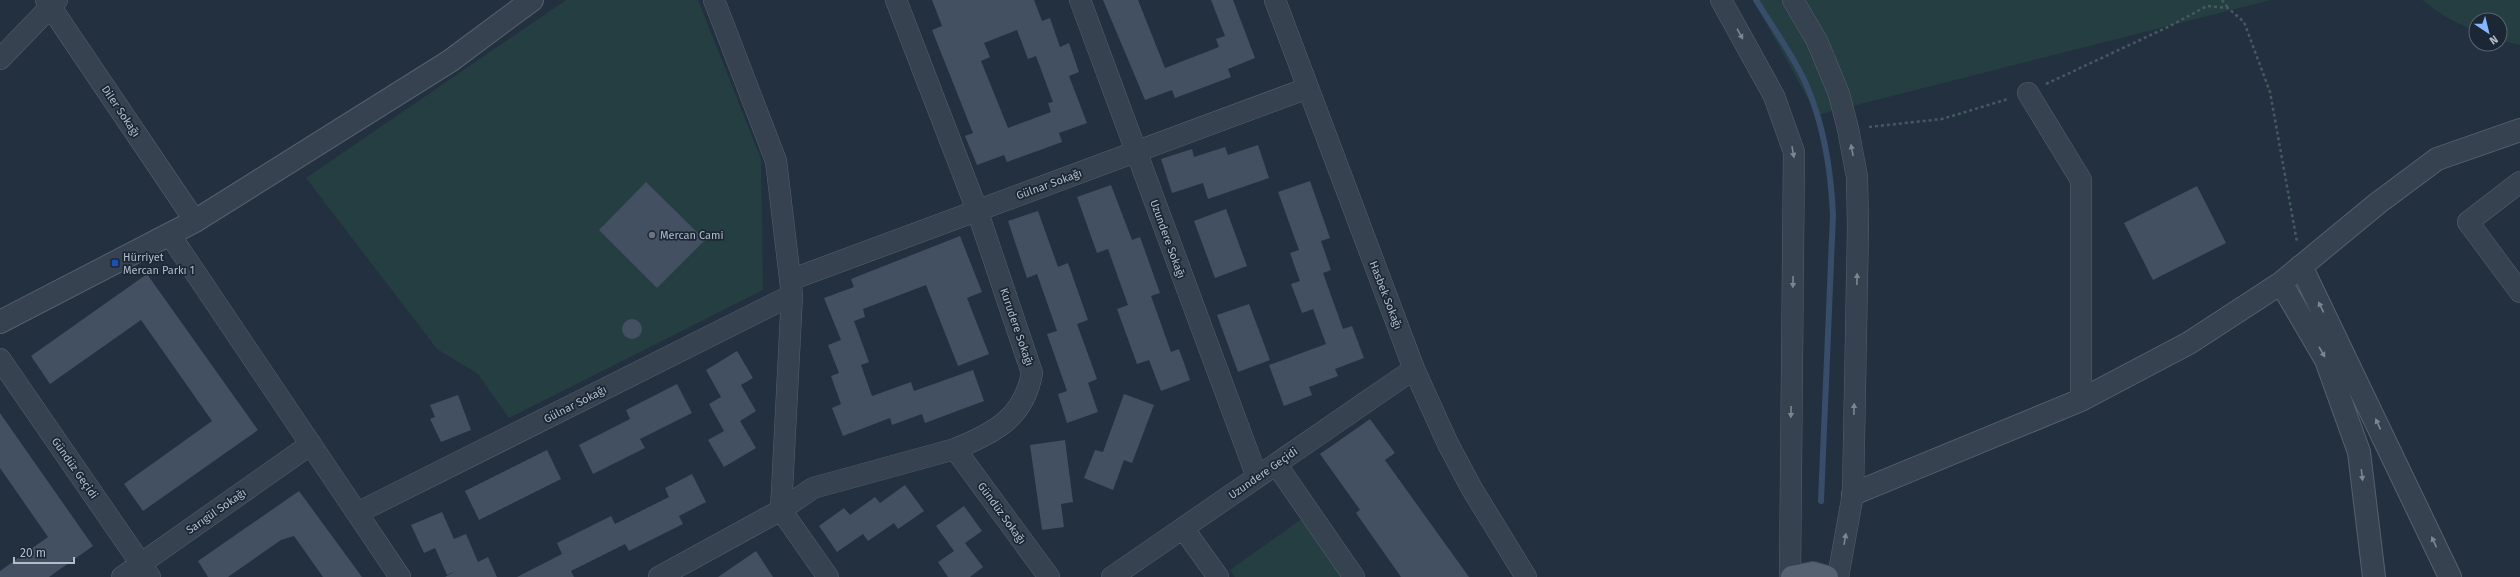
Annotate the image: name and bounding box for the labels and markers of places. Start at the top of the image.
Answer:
place label: Mercan Cami [660,229,724,242]
marker: Mercan Cami [647,230,657,240]
place label: Hürriyet Mercan Parkı 1 [123,251,194,277]
marker: Hürriyet Mercan Parkı 1 [110,258,120,268]

